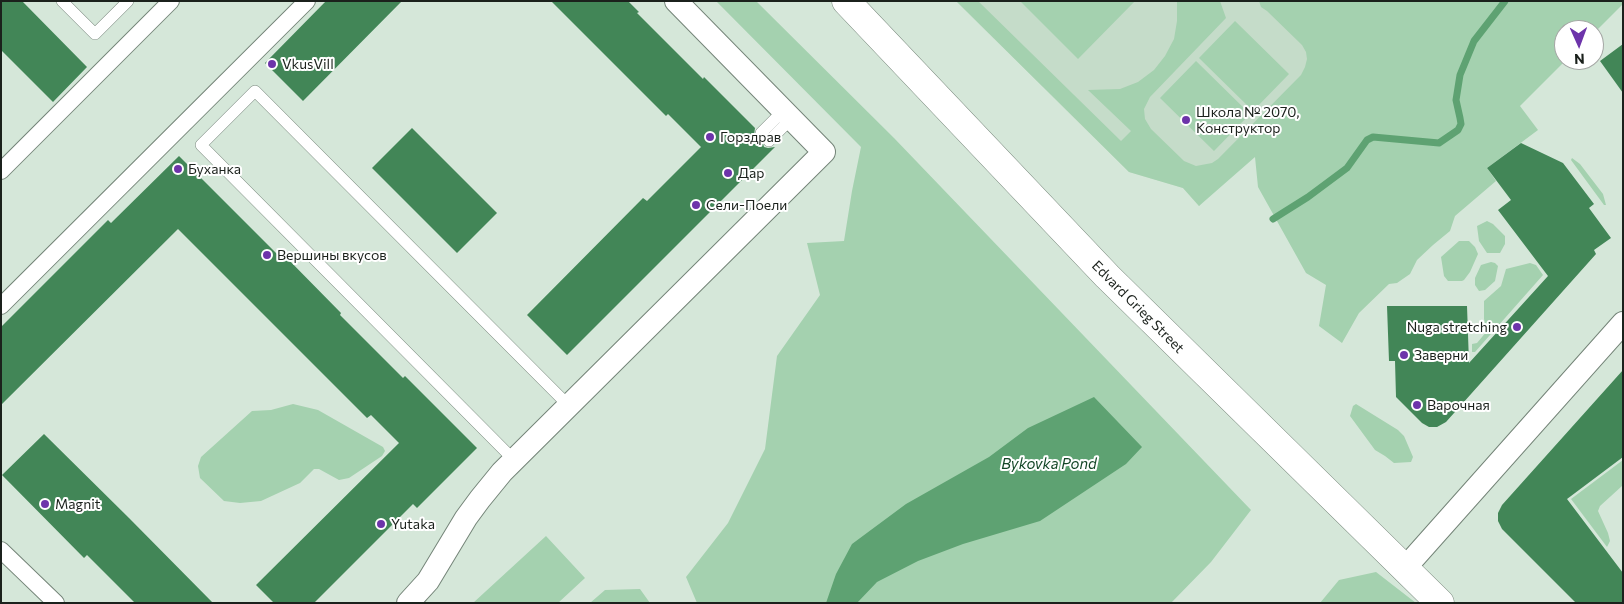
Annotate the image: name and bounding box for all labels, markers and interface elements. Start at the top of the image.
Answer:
north arrow [1554,20,1604,70]
text: N [1574,51,1585,68]
place label: VkusVill [282,56,334,72]
marker: VkusVill [266,58,278,70]
place label: Школа № 2070, Конструктор [1196,104,1299,136]
marker: Школа № 2070, Конструктор [1180,114,1192,126]
place label: Горздрав [720,129,781,145]
marker: Горздрав [704,131,716,143]
place label: Буханка [188,161,241,177]
marker: Буханка [172,163,184,175]
place label: Дар [738,165,764,181]
marker: Дар [722,167,734,179]
place label: Сели-Поели [706,197,787,213]
marker: Сели-Поели [690,199,702,211]
place label: Вершины вкусов [277,247,387,263]
marker: Вершины вкусов [261,249,273,261]
street label: Edvard Grieg Street [1088,257,1188,357]
place label: Nuga stretching [1407,319,1507,335]
marker: Nuga stretching [1511,321,1523,333]
place label: Заверни [1414,347,1468,363]
marker: Заверни [1398,349,1410,361]
place label: Варочная [1427,397,1490,413]
marker: Варочная [1411,399,1423,411]
water label: Bykovka Pond [1001,455,1097,473]
place label: Magnit [55,496,101,512]
marker: Magnit [39,498,51,510]
place label: Yutaka [391,516,435,532]
marker: Yutaka [375,518,387,530]

